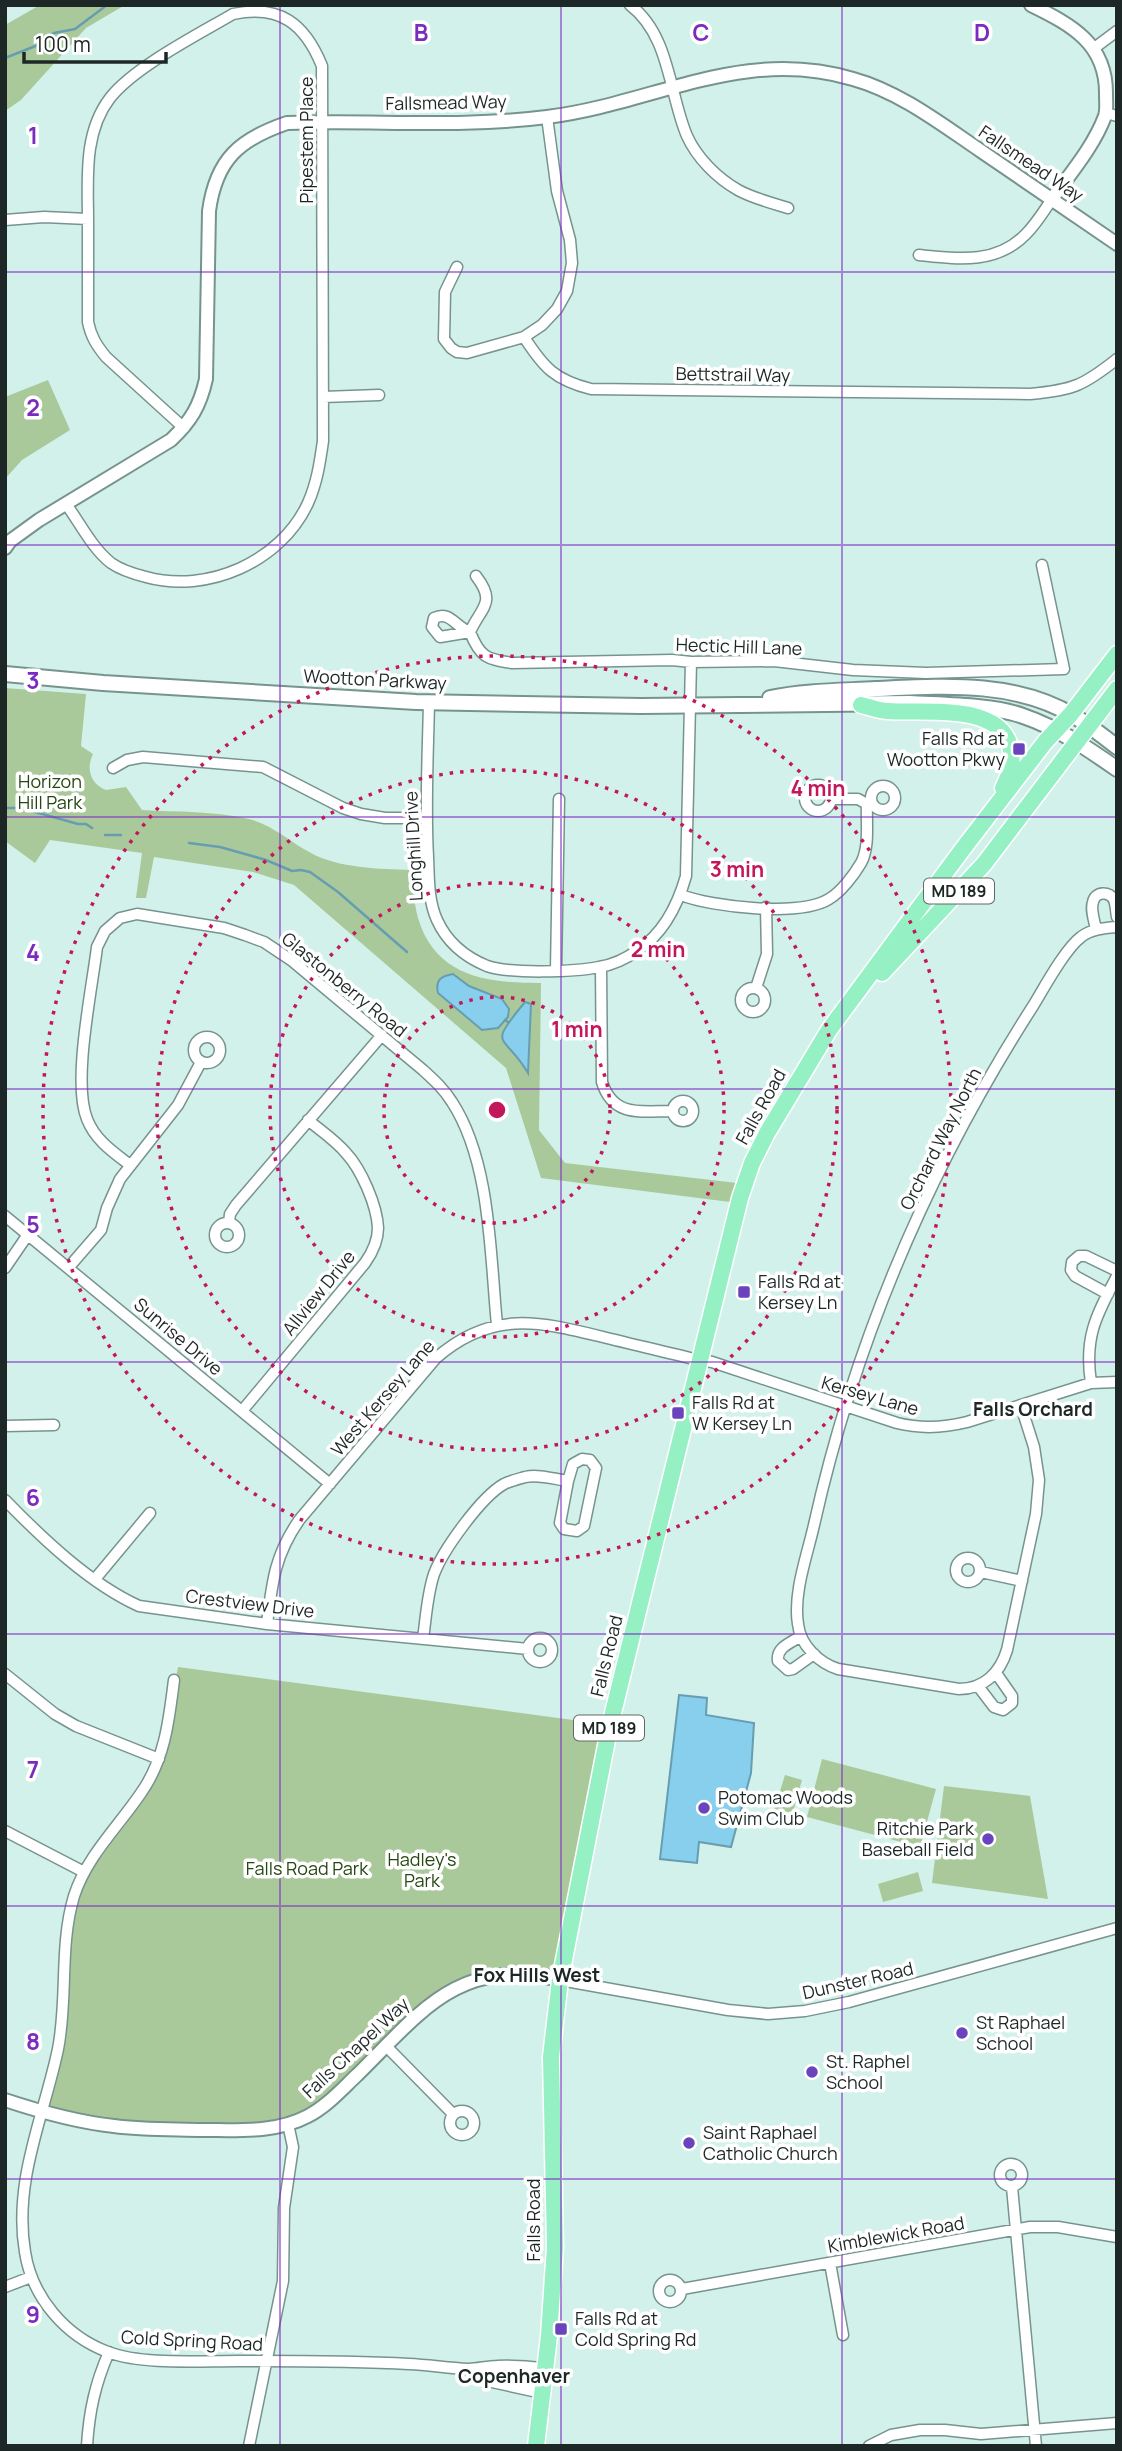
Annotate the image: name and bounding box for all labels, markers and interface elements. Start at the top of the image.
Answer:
text: B [414,16,428,48]
text: C [693,16,710,48]
text: D [974,16,990,48]
scale bar [24,21,166,65]
text: 100 m [35,30,91,58]
street label: Pipestem Place [294,77,318,203]
street label: Fallsmead Way [385,89,507,115]
text: 1 [28,119,38,151]
street label: Fallsmead Way [975,119,1089,207]
street label: Bettstrail Way [675,361,791,387]
text: 2 [26,391,40,423]
street label: Hectic Hill Lane [675,632,803,660]
street label: Wootton Parkway [303,663,448,695]
text: 3 [26,664,40,696]
place label: Falls Rd at Wootton Pkwy [887,726,1005,771]
marker: Falls Rd at Wootton Pkwy [1011,741,1027,757]
park label: Horizon Hill Park [18,769,83,814]
text: 4 min [791,774,845,802]
street label: Longhill Drive [398,790,428,902]
text: 3 min [710,855,764,883]
road number: MD 189 [924,878,994,904]
street label: Glastonberry Road [277,926,412,1042]
text: 2 min [631,935,685,963]
text: 4 [26,936,40,968]
text: 1 min [551,1015,603,1043]
street label: Orchard Way North [894,1063,986,1214]
street label: Falls Road [730,1064,791,1149]
centre of rings [485,1098,509,1122]
text: 5 [26,1208,40,1240]
street label: Allview Drive [277,1245,360,1340]
place label: Falls Rd at Kersey Ln [758,1269,841,1314]
marker: Falls Rd at Kersey Ln [736,1284,752,1300]
street label: Sunrise Drive [129,1292,228,1380]
street label: West Kersey Lane [325,1334,439,1460]
street label: Kersey Lane [819,1370,922,1420]
place label: Falls Rd at W Kersey Ln [692,1390,792,1435]
district label: Falls Orchard [973,1396,1093,1422]
marker: Falls Rd at W Kersey Ln [670,1405,686,1421]
text: 6 [26,1481,40,1513]
street label: Crestview Drive [184,1583,316,1623]
street label: Falls Road [584,1613,628,1699]
road number: MD 189 [574,1716,644,1740]
text: 7 [27,1753,39,1785]
place label: Potomac Woods Swim Club [718,1785,853,1830]
marker: Potomac Woods Swim Club [696,1800,712,1816]
place label: Ritchie Park Baseball Field [862,1816,975,1861]
marker: Ritchie Park Baseball Field [980,1831,996,1847]
park label: Hadley's Park [388,1847,456,1892]
park label: Falls Road Park [246,1856,369,1880]
street label: Dunster Road [800,1956,916,2004]
district label: Fox Hills West [474,1962,600,1988]
street label: Falls Chapel Way [297,1991,414,2103]
place label: St Raphael School [976,2010,1065,2055]
text: 8 [26,2025,40,2057]
marker: St Raphael School [954,2025,970,2041]
place label: St. Raphel School [826,2049,910,2094]
marker: St. Raphel School [804,2064,820,2080]
place label: Saint Raphael Catholic Church [703,2120,838,2165]
marker: Saint Raphael Catholic Church [681,2135,697,2151]
street label: Falls Road [521,2179,545,2261]
street label: Kimblewick Road [826,2210,966,2258]
text: 9 [26,2298,40,2330]
place label: Falls Rd at Cold Spring Rd [575,2306,696,2351]
marker: Falls Rd at Cold Spring Rd [553,2321,569,2337]
street label: Cold Spring Road [120,2324,264,2356]
district label: Copenhaver [458,2363,570,2389]

